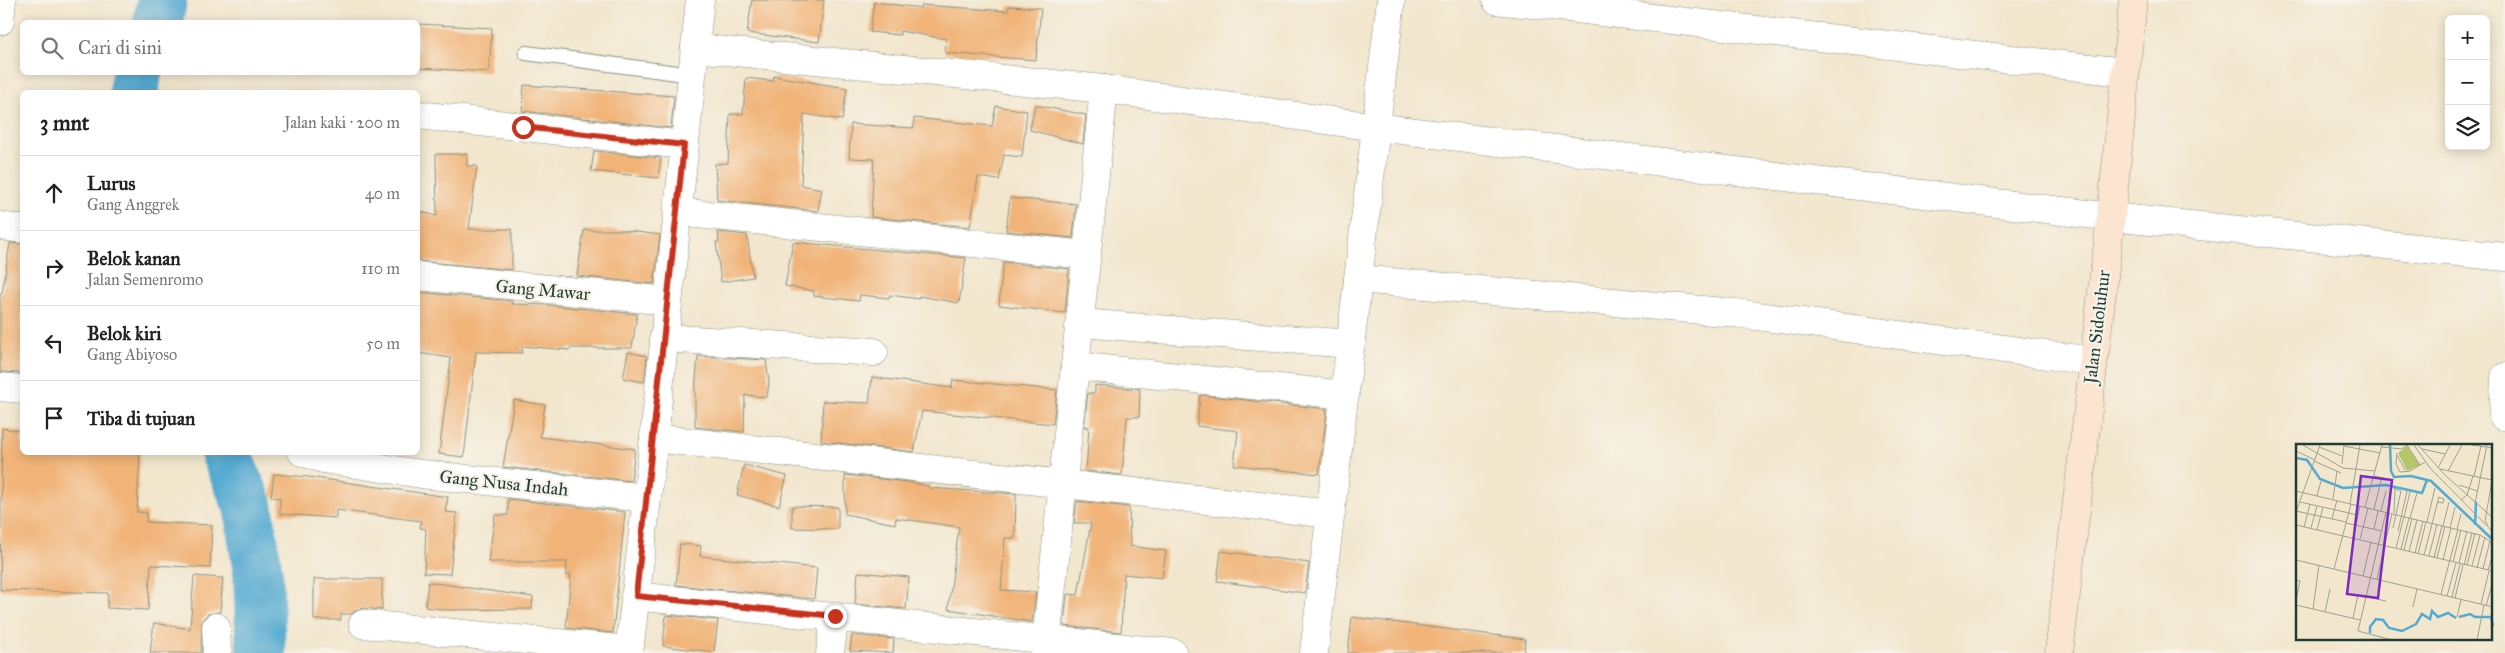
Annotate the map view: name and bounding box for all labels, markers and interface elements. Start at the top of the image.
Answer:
map controls [2445,15,2490,150]
button: + [2445,15,2490,60]
search box [20,20,420,75]
icon: search [38,34,66,62]
text: Cari di sini [78,36,162,59]
button: − [2445,60,2490,105]
button: layers [2445,105,2490,150]
text: 3 mnt [40,110,89,136]
text: Jalan kaki · 200 m [284,113,400,132]
route start [512,116,535,139]
text: Lurus [87,172,135,195]
icon: ahead [40,179,68,207]
text: 40 m [365,184,400,203]
text: Gang Anggrek [87,195,179,214]
text: Belok kanan [87,247,181,270]
icon: right [40,254,68,282]
text: 110 m [361,259,400,278]
street label: Jalan Sidoluhur [2079,269,2116,387]
text: Jalan Semenromo [87,270,203,289]
street label: Gang Mawar [495,275,591,306]
text: Belok kiri [87,322,161,345]
icon: left [40,329,68,357]
text: 50 m [366,334,400,353]
text: Gang Abiyoso [87,345,177,364]
icon: arrive [40,404,68,432]
text: Tiba di tujuan [87,407,195,430]
inset map [2296,444,2492,640]
street label: Gang Nusa Indah [438,465,570,502]
route end [824,605,847,628]

